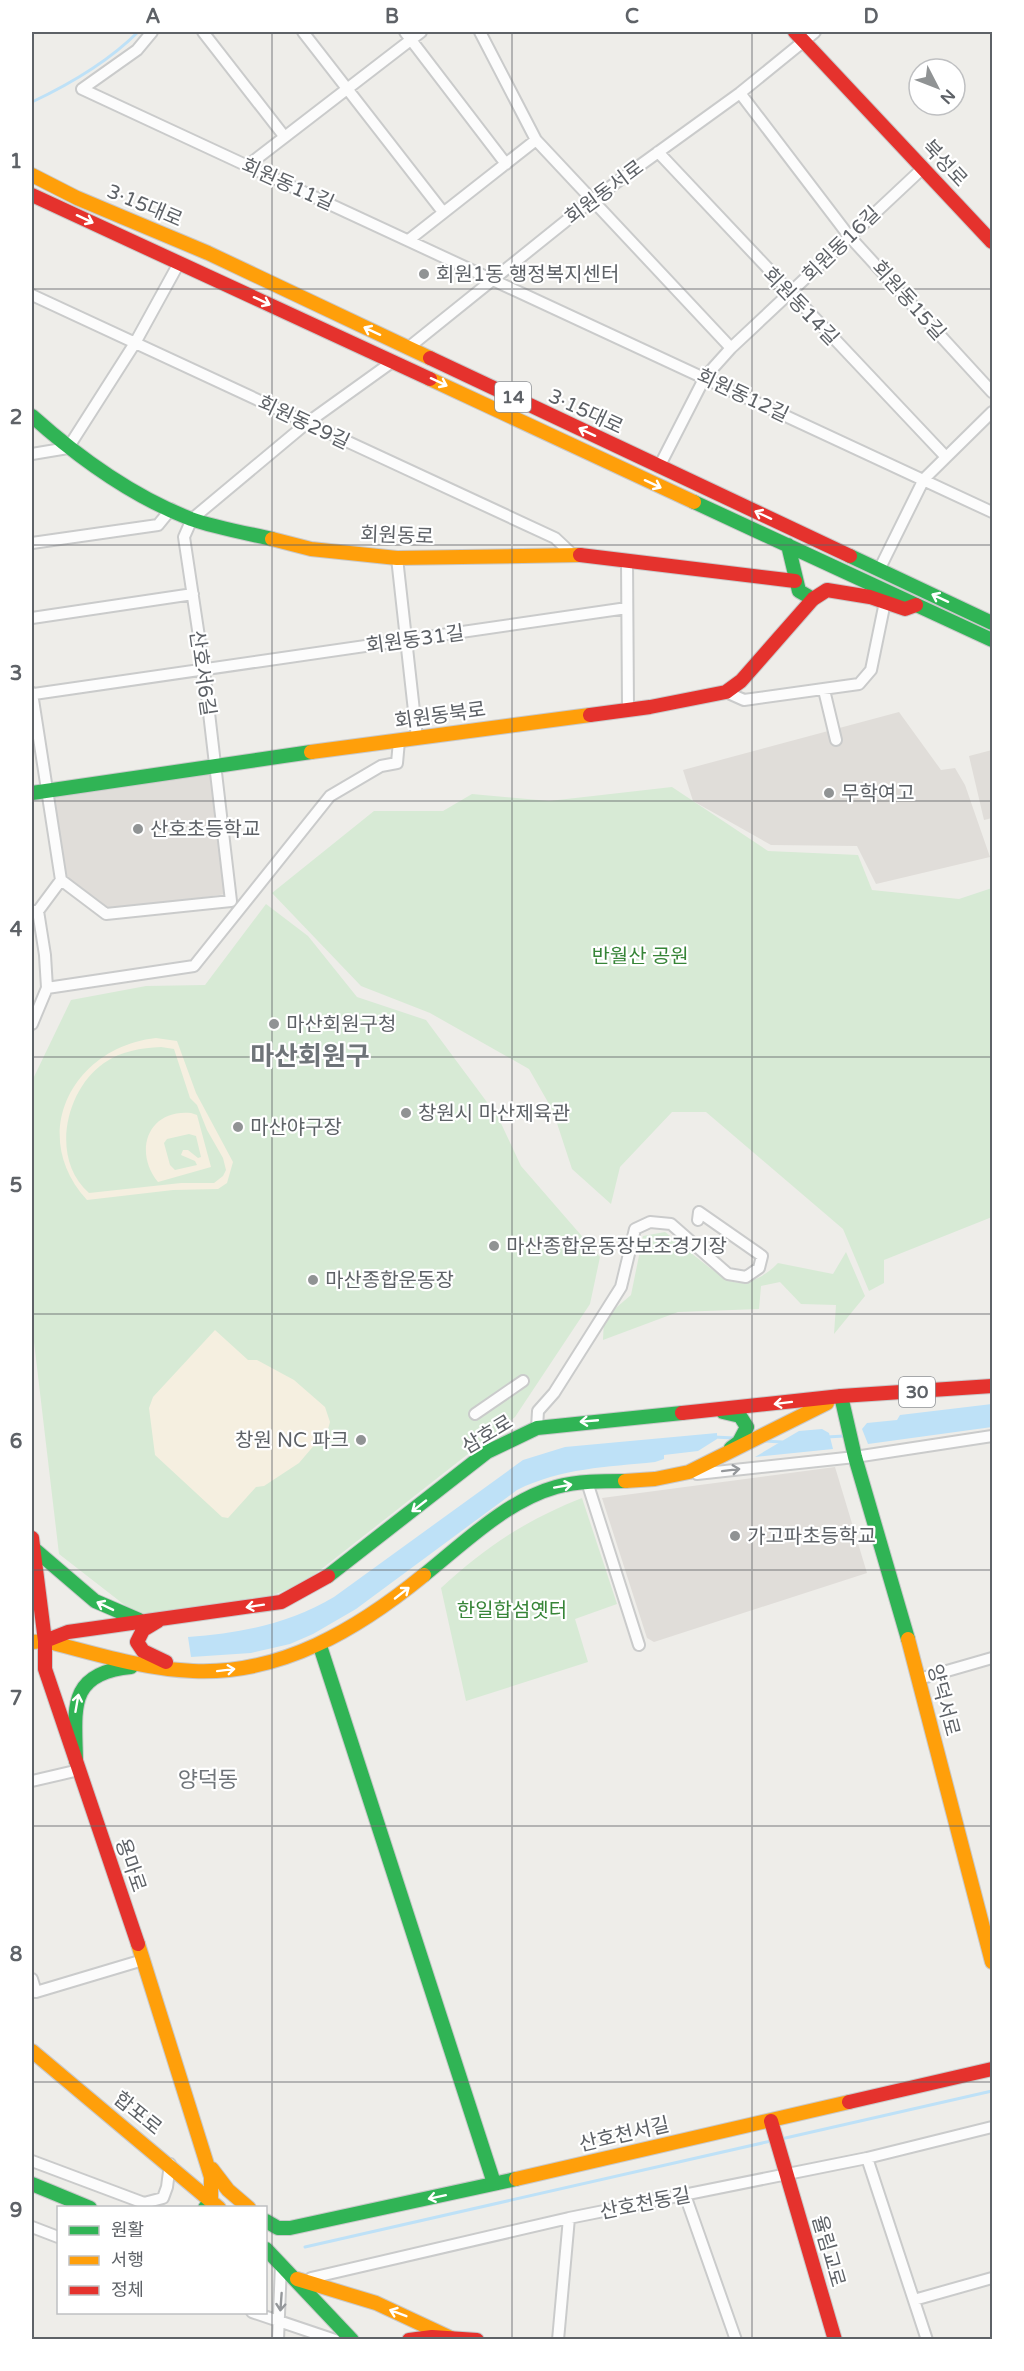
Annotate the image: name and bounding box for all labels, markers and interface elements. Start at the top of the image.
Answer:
text: A [146,5,161,29]
text: B [385,5,399,29]
text: C [625,5,639,29]
text: D [863,5,879,29]
north arrow [907,57,967,117]
text: N [936,85,959,108]
street label: 북성로 [917,135,972,192]
text: 1 [10,150,22,174]
street label: 회원동11길 [238,154,338,216]
street label: 회원동서로 [561,156,649,230]
street label: 3·15대로 [103,179,186,233]
street label: 회원동16길 [798,202,886,288]
one-way arrow [75,214,93,226]
street label: 회원동15길 [866,256,950,345]
place label: 회원1동 행정복지센터 [436,263,619,287]
street label: 회원동14길 [757,263,843,351]
marker: 회원1동 행정복지센터 [417,267,431,281]
one-way arrow [252,296,270,308]
one-way arrow [364,324,382,336]
street label: 회원동12길 [693,364,792,428]
one-way arrow [430,378,448,389]
road number: 14 [495,382,531,412]
street label: 3·15대로 [544,384,627,440]
street label: 회원동29길 [254,391,353,455]
text: 2 [10,406,22,430]
one-way arrow [578,426,596,438]
one-way arrow [644,478,662,490]
one-way arrow [754,509,772,521]
street label: 회원동로 [360,523,434,549]
one-way arrow [931,592,949,604]
street label: 회원동31길 [365,621,466,659]
street label: 산호서6길 [184,629,220,717]
text: 3 [10,662,22,686]
street label: 회원동북로 [393,698,487,734]
place label: 무학여고 [841,782,915,806]
marker: 무학여고 [822,786,836,800]
place label: 산호초등학교 [150,818,260,842]
marker: 산호초등학교 [131,822,145,836]
text: 4 [10,918,23,942]
park label: 반월산 공원 [591,945,689,969]
place label: 마산회원구청 [286,1013,396,1037]
marker: 마산회원구청 [267,1017,281,1031]
district label: 마산회원구 [250,1041,370,1072]
place label: 창원시 마산제육관 [418,1102,570,1126]
marker: 창원시 마산제육관 [399,1106,413,1120]
place label: 마산야구장 [250,1116,342,1140]
marker: 마산야구장 [231,1120,245,1134]
text: 5 [10,1174,22,1198]
place label: 마산종합운동장보조경기장 [506,1235,727,1259]
marker: 마산종합운동장보조경기장 [487,1239,501,1253]
place label: 마산종합운동장 [325,1269,454,1293]
marker: 마산종합운동장 [306,1273,320,1287]
road number: 30 [899,1377,935,1407]
one-way arrow [774,1398,794,1409]
street label: 삼호로 [458,1410,517,1459]
one-way arrow [580,1416,600,1427]
place label: 창원 NC 파크 [235,1429,349,1453]
text: 6 [10,1430,22,1454]
marker: 창원 NC 파크 [354,1433,368,1447]
one-way arrow [720,1464,740,1475]
one-way arrow [553,1480,573,1491]
one-way arrow [411,1499,427,1512]
place label: 가고파초등학교 [747,1525,876,1549]
marker: 가고파초등학교 [728,1529,742,1543]
one-way arrow [394,1586,410,1599]
park label: 한일합섬옛터 [457,1599,567,1623]
one-way arrow [97,1600,115,1612]
one-way arrow [246,1601,265,1612]
street label: 양덕서로 [922,1662,964,1739]
one-way arrow [216,1664,236,1675]
text: 7 [10,1687,22,1711]
one-way arrow [72,1694,83,1713]
district label: 양덕동 [178,1767,238,1793]
street label: 용마로 [110,1835,150,1895]
text: 8 [10,1943,22,1967]
street label: 합포로 [108,2087,166,2140]
street label: 산호천서길 [577,2113,672,2157]
street label: 산호천동길 [598,2183,693,2225]
one-way arrow [428,2191,447,2203]
text: 9 [10,2199,22,2223]
legend [57,2206,267,2314]
street label: 율림교로 [806,2213,850,2290]
text: 원활 [111,2219,144,2241]
text: 서행 [111,2249,144,2271]
text: 정체 [111,2279,144,2301]
one-way arrow [275,2291,286,2311]
one-way arrow [389,2307,408,2318]

